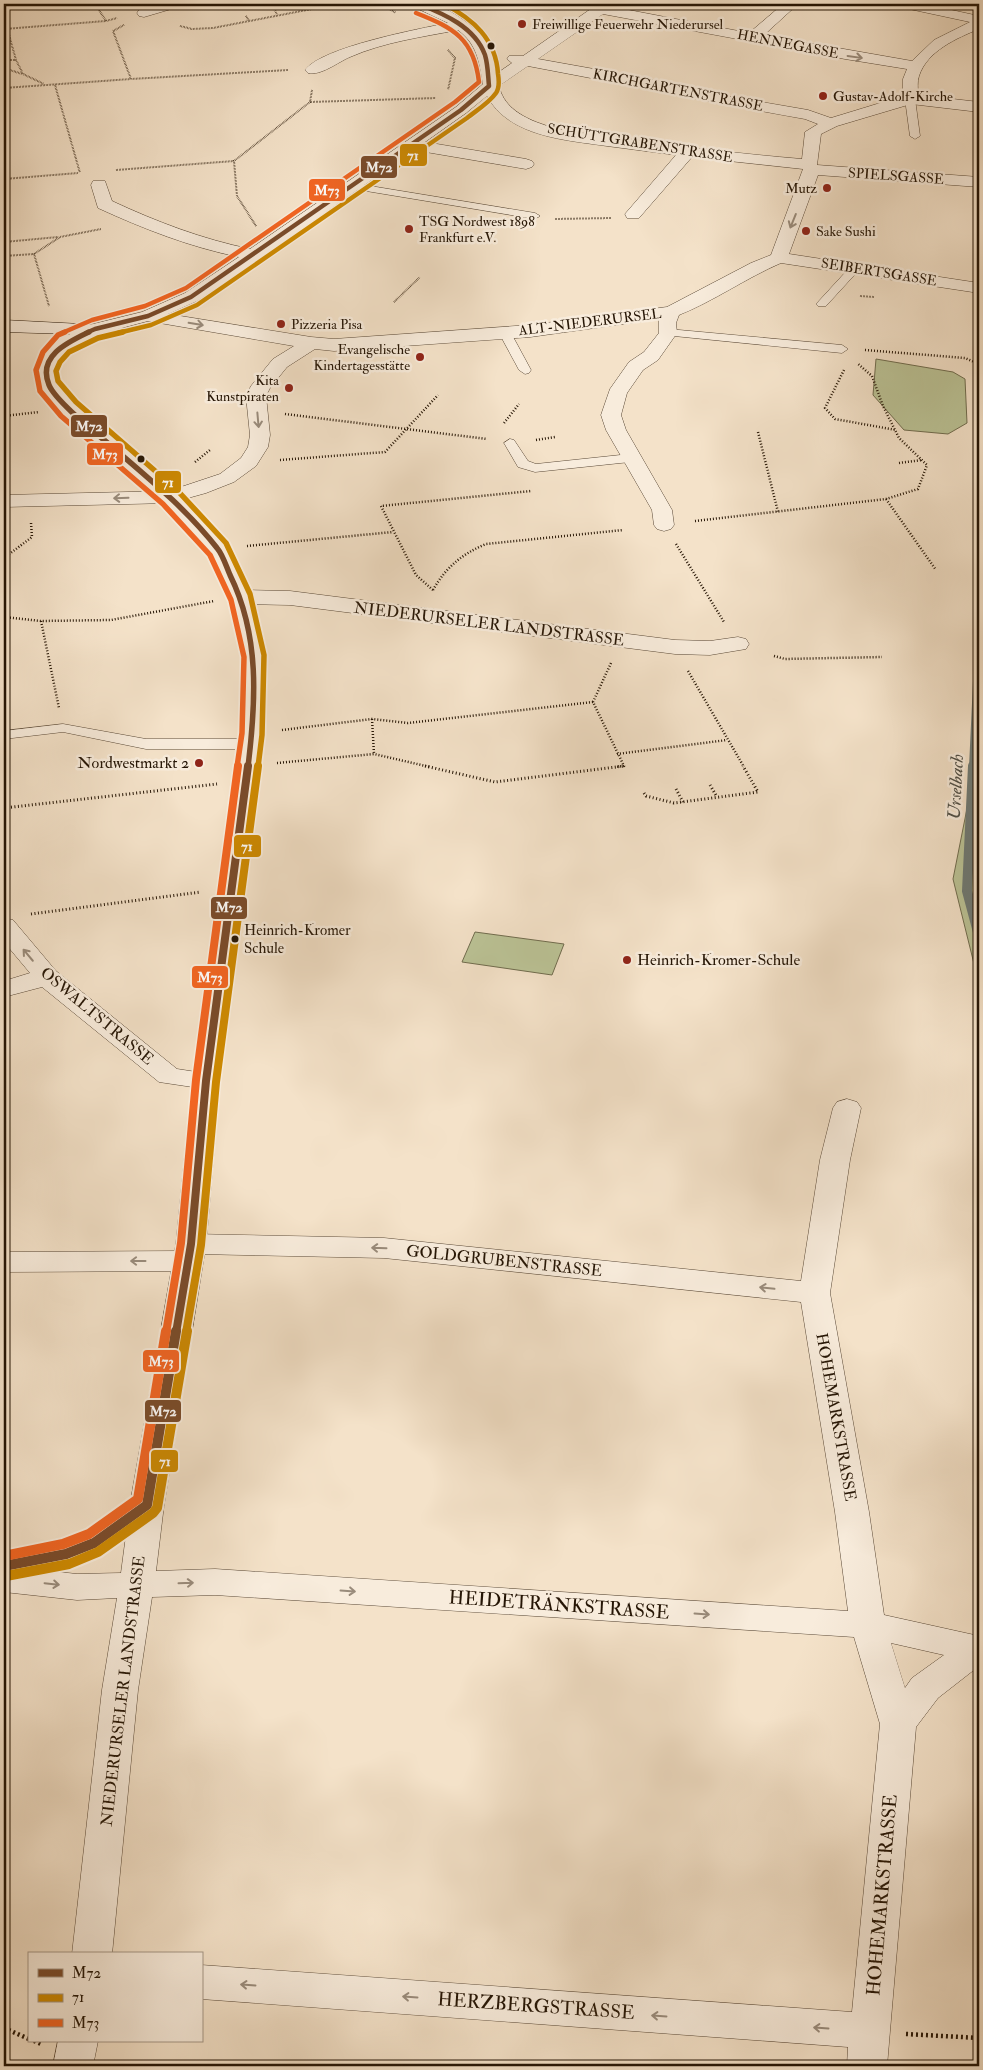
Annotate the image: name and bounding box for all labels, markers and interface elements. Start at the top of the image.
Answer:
place label: Freiwillige Feuerwehr Niederursel [532,16,724,33]
marker: Freiwillige Feuerwehr Niederursel [516,18,528,30]
street label: HENNEGASSE [736,26,840,62]
unlabelled marker [486,41,496,51]
one-way arrow [846,52,862,62]
street label: KIRCHGARTENSTRASSE [591,65,765,115]
place label: Gustav-Adolf-Kirche [833,88,953,105]
marker: Gustav-Adolf-Kirche [817,90,829,102]
street label: SCHÜTTGRABENSTRASSE [546,120,734,166]
line badge: 71 [399,143,428,167]
text: 71 [407,147,419,164]
line badge: M72 [360,155,398,179]
text: M72 [364,159,393,176]
street label: SPIELSGASSE [848,164,944,188]
line badge: M73 [308,178,346,202]
place label: Mutz [785,180,817,197]
text: M73 [313,182,340,199]
marker: Mutz [821,182,833,194]
place label: TSG Nordwest 1898 Frankfurt e.V. [419,213,535,246]
one-way arrow [788,213,798,228]
marker: TSG Nordwest 1898 Frankfurt e.V. [403,223,415,235]
place label: Sake Sushi [816,223,876,240]
marker: Sake Sushi [800,225,812,237]
street label: SEIBERTSGASSE [820,254,938,290]
street label: ALT-NIEDERURSEL [517,305,662,339]
place label: Pizzeria Pisa [291,316,363,333]
marker: Pizzeria Pisa [275,318,287,330]
one-way arrow [188,320,204,330]
place label: Evangelische Kindertagesstätte [313,341,410,374]
marker: Evangelische Kindertagesstätte [414,351,426,363]
place label: Kita Kunstpiraten [206,372,279,406]
marker: Kita Kunstpiraten [283,382,295,394]
one-way arrow [254,411,263,427]
line badge: M72 [70,414,108,438]
text: M72 [74,418,103,435]
line badge: M73 [86,442,124,466]
text: M73 [91,446,118,463]
unlabelled marker [136,454,146,464]
line badge: 71 [154,470,182,494]
text: 71 [162,474,174,491]
one-way arrow [113,494,129,503]
street label: NIEDERURSELER LANDSTRASSE [353,597,625,651]
place label: Nordwestmarkt 2 [78,753,189,773]
water label: Urselbach [943,754,969,820]
marker: Nordwestmarkt 2 [193,757,205,769]
line badge: 71 [233,834,262,858]
text: 71 [241,838,253,855]
line badge: M72 [210,896,248,920]
text: M72 [214,899,243,916]
place label: Heinrich-Kromer Schule [244,921,351,958]
marker: Heinrich-Kromer Schule [230,934,240,944]
one-way arrow [23,949,34,962]
place label: Heinrich-Kromer-Schule [637,950,800,970]
marker: Heinrich-Kromer-Schule [621,954,633,966]
street label: OSWALTSTRASSE [36,963,158,1069]
line badge: M73 [191,965,229,989]
text: M73 [196,969,223,986]
street label: GOLDGRUBENSTRASSE [405,1241,603,1281]
one-way arrow [371,1244,387,1253]
one-way arrow [131,1257,147,1266]
one-way arrow [759,1283,775,1293]
street label: HOHEMARKSTRASSE [811,1331,861,1503]
line badge: M73 [142,1349,180,1373]
text: M73 [147,1353,174,1370]
line badge: M72 [144,1399,182,1423]
text: M72 [148,1403,177,1420]
line badge: 71 [150,1449,179,1473]
text: 71 [159,1453,171,1470]
street label: NIEDERURSELER LANDSTRASSE [96,1555,150,1827]
one-way arrow [178,1578,194,1588]
one-way arrow [44,1579,60,1589]
street label: HEIDETRÄNKSTRASSE [448,1584,670,1625]
one-way arrow [340,1586,356,1595]
one-way arrow [694,1610,710,1619]
street label: HOHEMARKSTRASSE [861,1793,903,1997]
legend [28,1952,202,2042]
text: M72 [72,1964,101,1983]
one-way arrow [240,1981,256,1990]
street label: HERZBERGSTRASSE [437,1987,636,2025]
text: 71 [72,1988,84,2007]
one-way arrow [402,1993,418,2002]
one-way arrow [652,2011,668,2020]
text: M73 [72,2014,99,2033]
one-way arrow [814,2023,830,2032]

